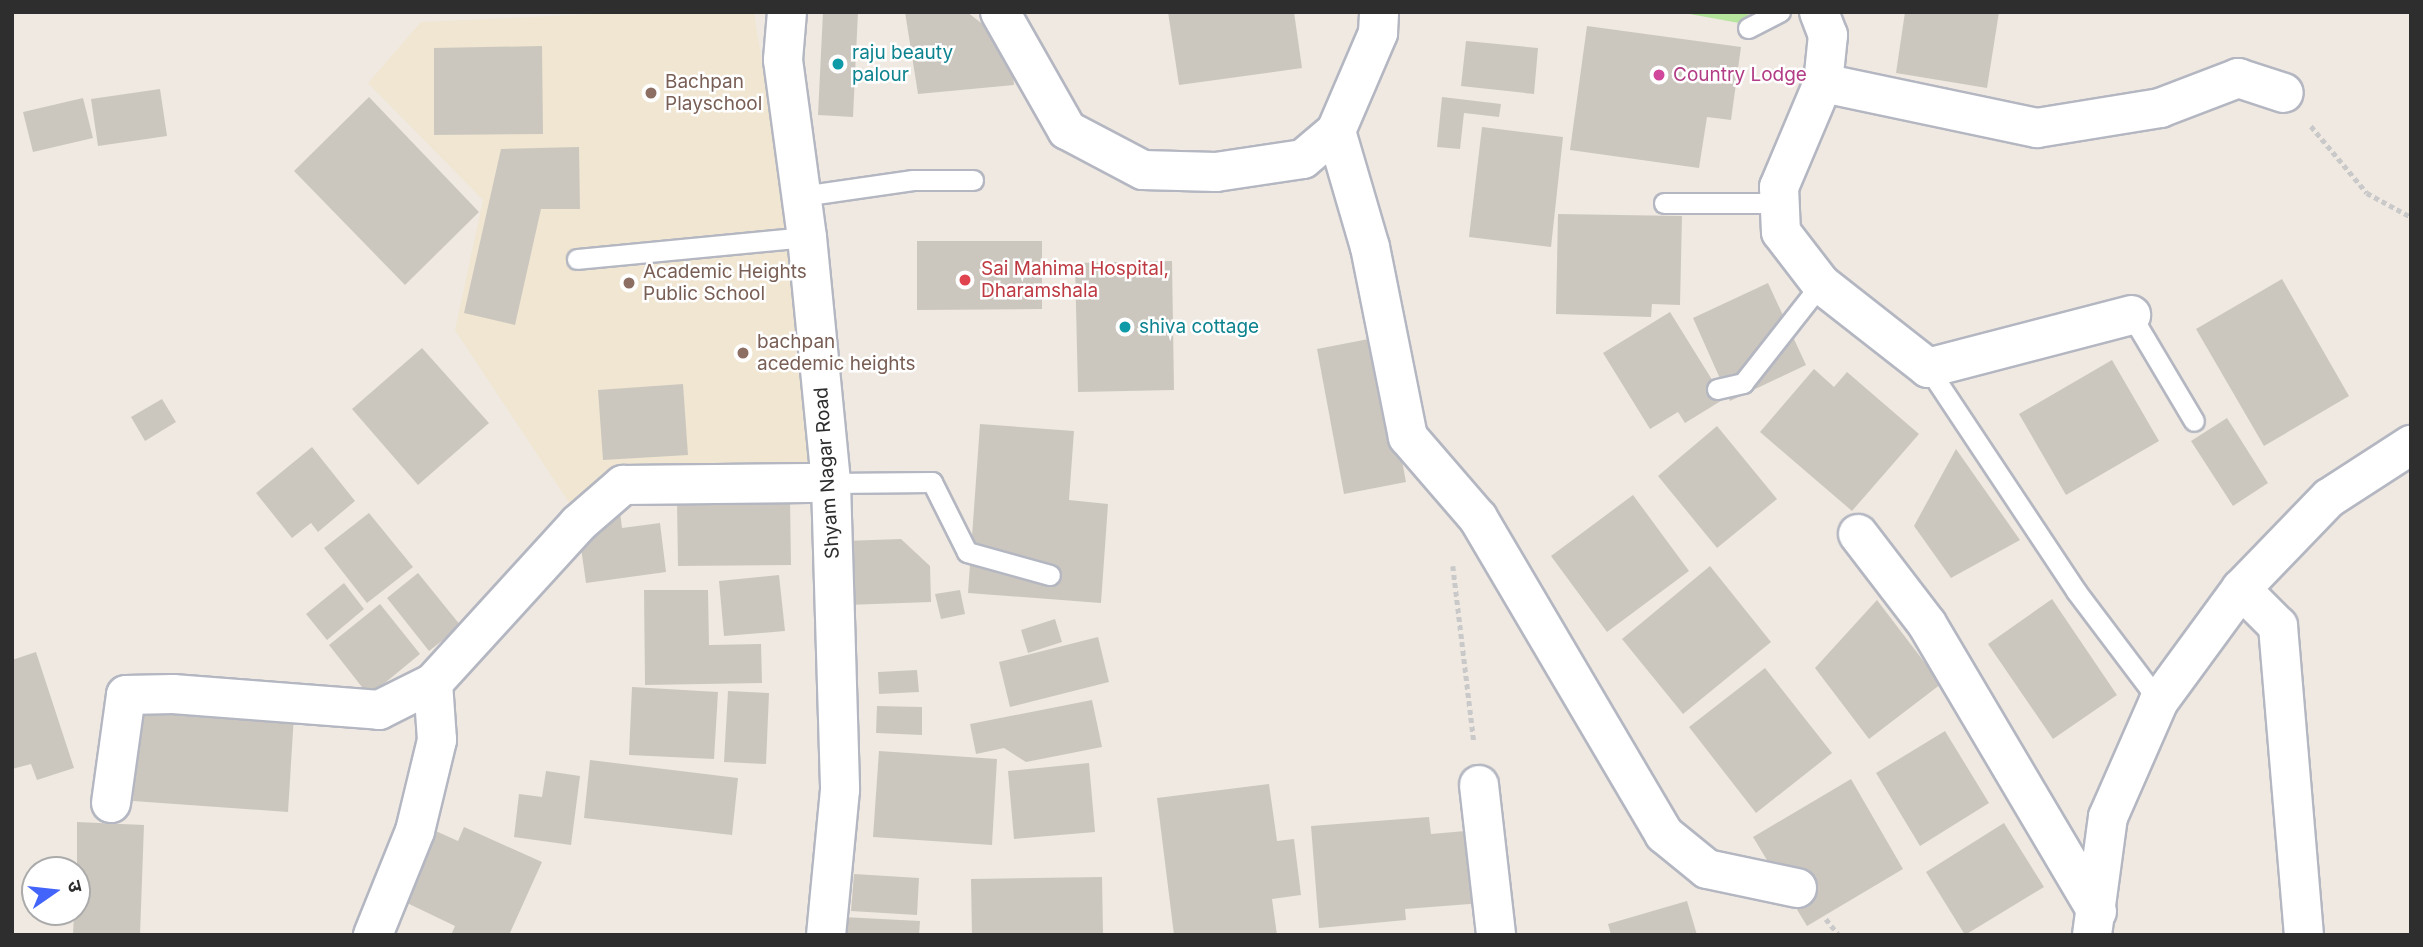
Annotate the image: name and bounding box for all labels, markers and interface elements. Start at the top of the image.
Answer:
place label: raju beauty palour [852,42,953,86]
marker: raju beauty palour [830,56,846,72]
place label: Country Lodge [1673,64,1807,86]
marker: Country Lodge [1651,67,1667,83]
place label: Bachpan Playschool [665,71,762,115]
marker: Bachpan Playschool [643,85,659,101]
place label: Sai Mahima Hospital, Dharamshala [981,258,1169,302]
place label: Academic Heights Public School [643,261,807,305]
marker: Sai Mahima Hospital, Dharamshala [955,270,975,290]
marker: Academic Heights Public School [621,275,637,291]
place label: shiva cottage [1139,316,1259,338]
marker: shiva cottage [1117,319,1133,335]
place label: bachpan acedemic heights [757,331,916,375]
marker: bachpan acedemic heights [735,345,751,361]
street label: Shyam Nagar Road [810,386,844,560]
north arrow [21,856,91,926]
text: उ [62,878,87,894]

